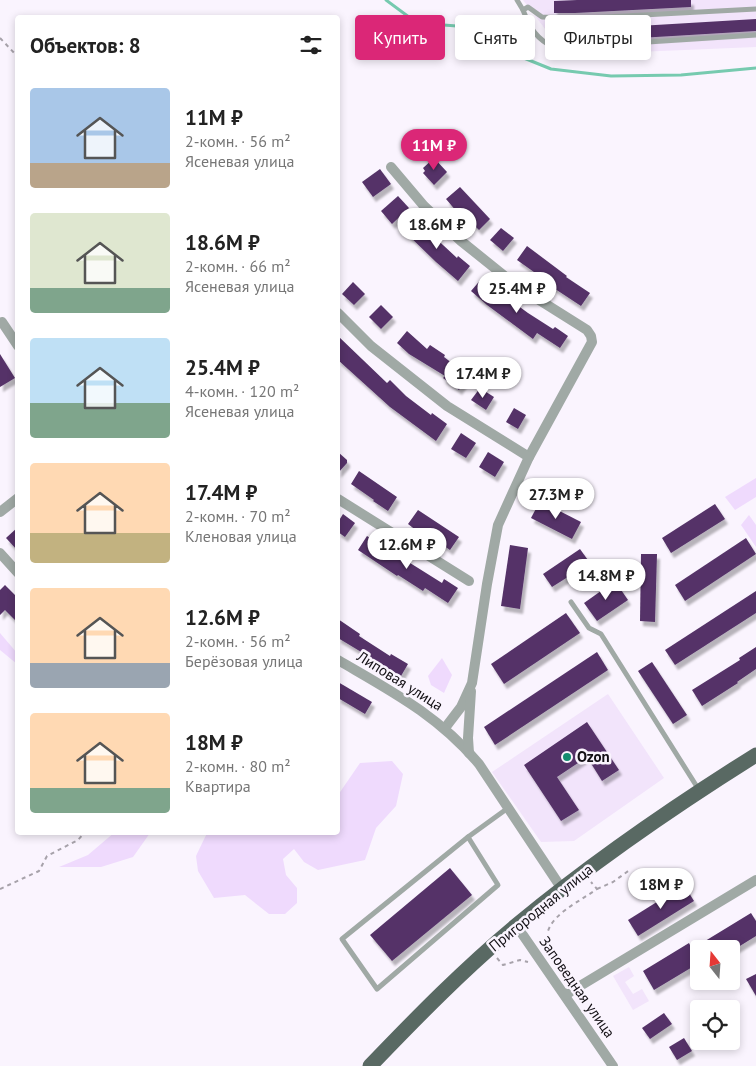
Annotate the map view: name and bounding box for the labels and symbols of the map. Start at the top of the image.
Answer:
pin: 11M ₽ [399,128,469,171]
pin: 18.6M ₽ [391,208,483,250]
pin: 25.4M ₽ [471,272,563,314]
pin: 17.4M ₽ [437,356,529,399]
pin: 27.3M ₽ [510,478,602,520]
pin: 12.6M ₽ [361,528,453,570]
pin: 14.8M ₽ [560,558,652,601]
street label: Липовая улица [353,646,447,715]
place label: Ozon [577,747,610,766]
marker: Ozon [561,751,573,763]
street label: Пригородная улица [485,860,597,955]
pin: 18M ₽ [626,868,696,910]
street label: Заповедная улица [535,932,619,1041]
north arrow [690,940,740,990]

